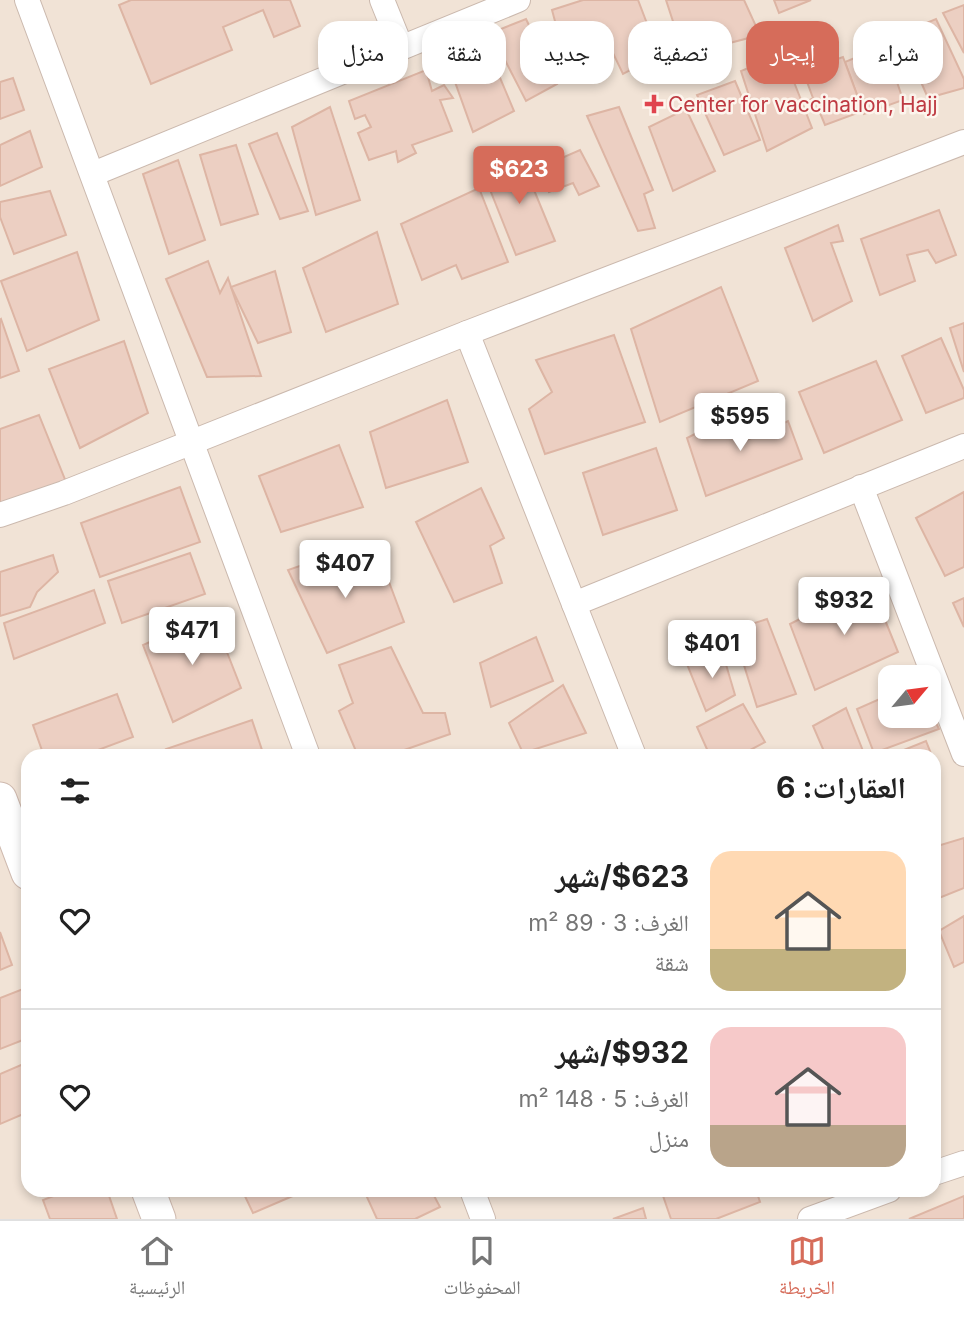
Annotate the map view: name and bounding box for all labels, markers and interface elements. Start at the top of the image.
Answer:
chip: منزل [318,21,408,84]
chip: شقة [422,21,506,84]
chip: جديد [520,21,614,84]
chip: تصفية [628,21,732,84]
chip: إيجار [746,21,839,84]
chip: شراء [853,21,943,84]
place label: Center for vaccination, Hajj [668,92,938,117]
marker: Center for vaccination, Hajj [646,96,662,112]
pin: $623 [478,146,560,206]
text: $623 [489,155,549,183]
pin: $595 [699,393,781,453]
text: $595 [710,402,770,430]
pin: $407 [304,540,386,600]
text: $407 [315,549,375,577]
pin: $932 [803,578,885,637]
text: $932 [814,586,874,614]
pin: $471 [151,608,233,667]
text: $471 [165,616,219,644]
pin: $401 [671,620,753,680]
text: $401 [684,629,740,657]
north arrow [878,665,942,728]
map controls [878,665,941,728]
text: العقارات: 6 [776,769,906,805]
icon: filters [56,772,94,810]
text: $623/شهر [555,858,689,894]
icon: home [766,879,850,963]
icon: heart [56,902,94,940]
text: الغرف: 3 · 89 m² [528,909,689,937]
text: شقة [655,949,689,977]
text: $932/شهر [555,1034,689,1070]
icon: home [766,1055,850,1139]
icon: heart [56,1078,94,1116]
text: الغرف: 5 · 148 m² [518,1085,689,1113]
text: منزل [649,1125,689,1153]
tab: الرئيسية [129,1232,185,1306]
tab: المحفوظات [444,1232,521,1306]
tab: الخريطة [779,1232,835,1306]

